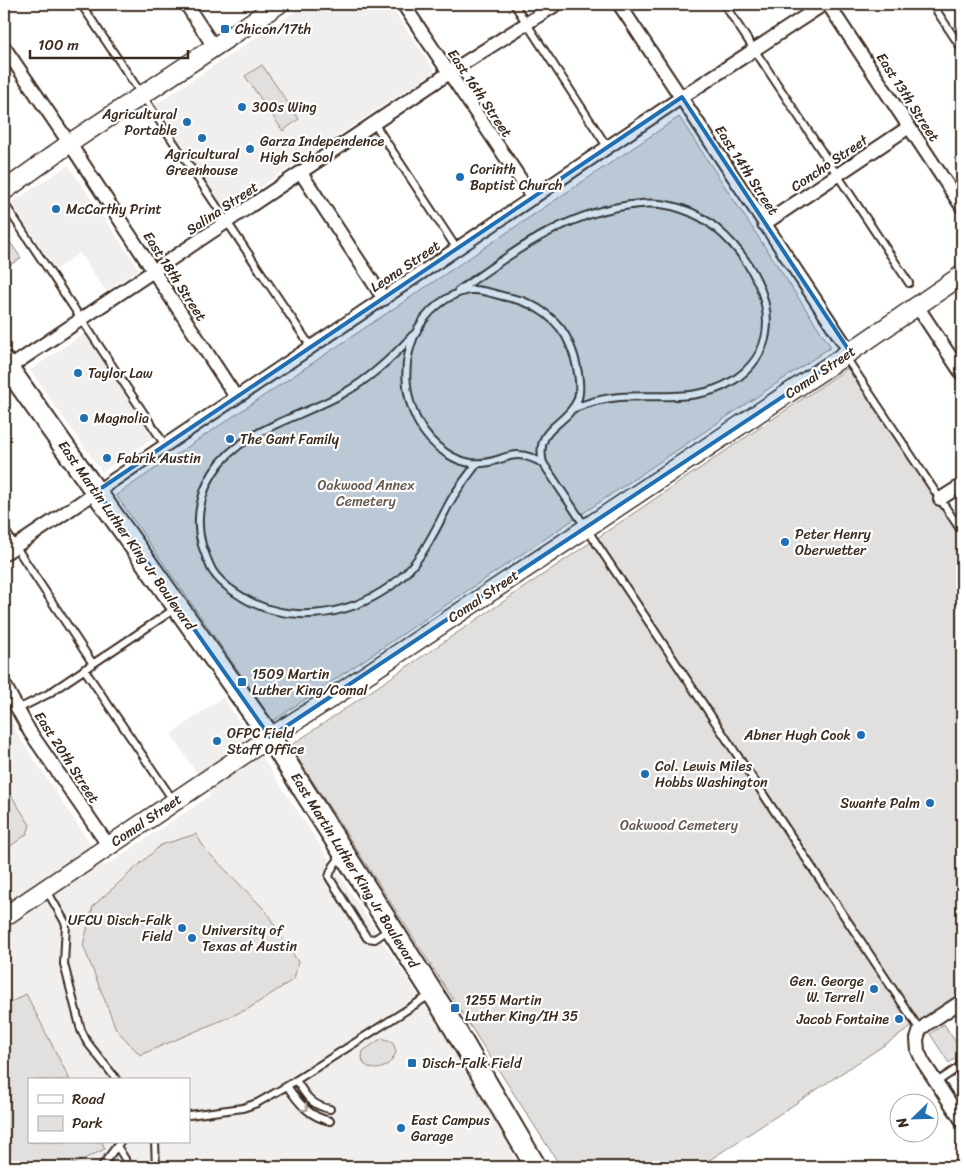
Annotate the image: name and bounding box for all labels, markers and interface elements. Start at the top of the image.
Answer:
place label: Chicon/17th [235,17,311,42]
marker: Chicon/17th [219,23,231,35]
scale bar [30,28,188,60]
text: 100 m [38,32,79,58]
street label: East 16th Street [440,44,519,143]
street label: East 13th Street [869,47,946,147]
place label: 300s Wing [252,95,317,120]
marker: 300s Wing [236,101,248,113]
place label: Agricultural Portable [101,102,178,143]
marker: Agricultural Portable [181,116,193,128]
street label: East 14th Street [708,120,785,220]
street label: Concho Street [786,127,874,199]
place label: Garza Independence High School [260,129,384,170]
marker: Agricultural Greenhouse [196,132,208,144]
place label: Agricultural Greenhouse [164,142,240,183]
marker: Garza Independence High School [244,143,256,155]
place label: Corinth Baptist Church [470,157,562,198]
marker: Corinth Baptist Church [454,171,466,183]
street label: Salina Street [181,175,263,242]
place label: McCarthy Print [66,197,162,222]
marker: McCarthy Print [50,203,62,215]
street label: East 18th Street [136,226,213,326]
street label: Leona Street [365,234,445,299]
street label: Comal Street [780,339,861,406]
place label: Taylor Law [88,361,153,386]
marker: Taylor Law [72,367,84,379]
place label: Magnolia [94,406,149,431]
marker: Magnolia [78,412,90,424]
place label: The Gant Family [240,427,340,452]
marker: The Gant Family [224,433,236,445]
street label: East Martin Luther King Jr Boulevard [51,435,203,637]
place label: Fabrik Austin [117,446,201,471]
marker: Fabrik Austin [101,452,113,464]
park label: Oakwood Annex Cemetery [318,473,415,514]
place label: Peter Henry Oberwetter [795,522,871,563]
marker: Peter Henry Oberwetter [779,536,791,548]
street label: Comal Street [443,563,524,630]
place label: 1509 Martin Luther King/Comal [252,662,369,703]
marker: 1509 Martin Luther King/Comal [236,676,248,688]
street label: East 20th Street [27,706,106,808]
place label: OFPC Field Staff Office [227,721,305,762]
place label: Abner Hugh Cook [743,723,851,748]
marker: Abner Hugh Cook [855,729,867,741]
marker: OFPC Field Staff Office [211,735,223,747]
place label: Col. Lewis Miles Hobbs Washington [655,754,768,795]
street label: East Martin Luther King Jr Boulevard [284,767,426,975]
marker: Col. Lewis Miles Hobbs Washington [639,768,651,780]
street label: Comal Street [106,787,187,854]
place label: Swante Palm [840,791,920,816]
marker: Swante Palm [924,797,936,809]
park label: Oakwood Cemetery [620,813,739,838]
place label: UFCU Disch-Falk Field [68,908,174,949]
place label: University of Texas at Austin [202,918,297,959]
marker: UFCU Disch-Falk Field [176,922,188,934]
marker: University of Texas at Austin [186,932,198,944]
place label: Gen. George W. Terrell [790,969,865,1010]
marker: Gen. George W. Terrell [868,983,880,995]
place label: 1255 Martin Luther King/IH 35 [465,988,579,1029]
marker: 1255 Martin Luther King/IH 35 [449,1002,461,1014]
place label: Jacob Fontaine [796,1007,889,1032]
marker: Jacob Fontaine [893,1013,905,1025]
place label: Disch-Falk Field [422,1051,523,1076]
marker: Disch-Falk Field [406,1057,418,1069]
legend [28,1078,190,1144]
text: Road [72,1086,105,1112]
north arrow [888,1094,938,1144]
one-way arrow [300,1102,309,1111]
place label: East Campus Garage [411,1108,490,1149]
text: Park [72,1110,103,1136]
text: N [889,1113,916,1133]
marker: East Campus Garage [395,1122,407,1134]

